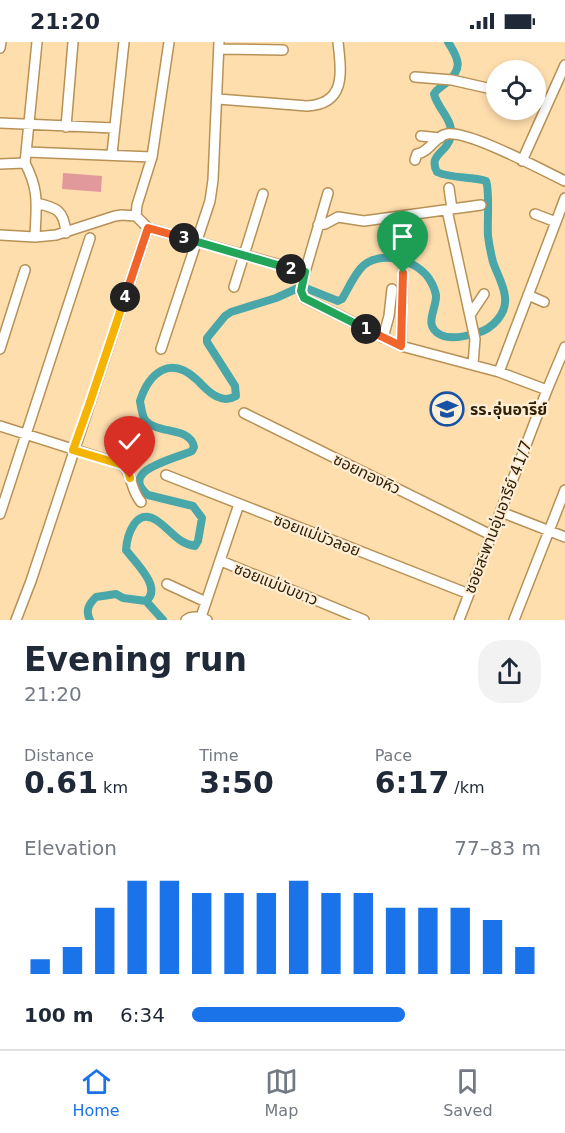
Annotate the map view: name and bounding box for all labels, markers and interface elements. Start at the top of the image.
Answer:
text: 21:20 [30,9,100,34]
map controls [486,60,546,120]
button: locate [486,60,546,120]
pin [377,211,428,273]
icon: arrive [386,220,419,253]
pin: 3 [169,223,199,253]
text: 3 [178,228,190,247]
pin: 2 [276,254,306,284]
text: 2 [285,259,297,278]
pin: 4 [110,282,140,312]
text: 4 [119,287,131,306]
pin: 1 [351,314,381,344]
text: 1 [360,319,372,338]
school or university icon: รร.อุ่นอารีย์ [429,391,465,427]
place label: รร.อุ่นอารีย์ [470,400,547,419]
pin [104,416,155,478]
icon: check [113,425,146,458]
street label: ซอยสะพานอุ่นอารีย์ 41/7 [460,438,536,596]
street label: ซอยทองหิว [330,450,404,498]
street label: ซอยแม่บัวลอย [271,510,363,560]
street label: ซอยแม่บับขาว [231,559,321,609]
text: Evening run [24,640,247,679]
button: share [478,640,541,703]
text: 21:20 [24,682,82,706]
text: Distance [24,746,94,765]
text: Time [199,746,238,765]
text: Pace [375,746,412,765]
text: 0.61 [24,765,98,800]
text: 3:50 [199,765,274,800]
text: 6:17 [375,765,449,800]
text: km [98,778,128,797]
text: /km [449,778,485,797]
text: Elevation [24,836,117,860]
text: 77–83 m [454,836,541,860]
text: 100 m [24,1003,94,1027]
text: 6:34 [120,1003,165,1027]
tab: Home [72,1065,120,1120]
tab: Map [265,1065,298,1120]
tab: Saved [443,1065,493,1120]

